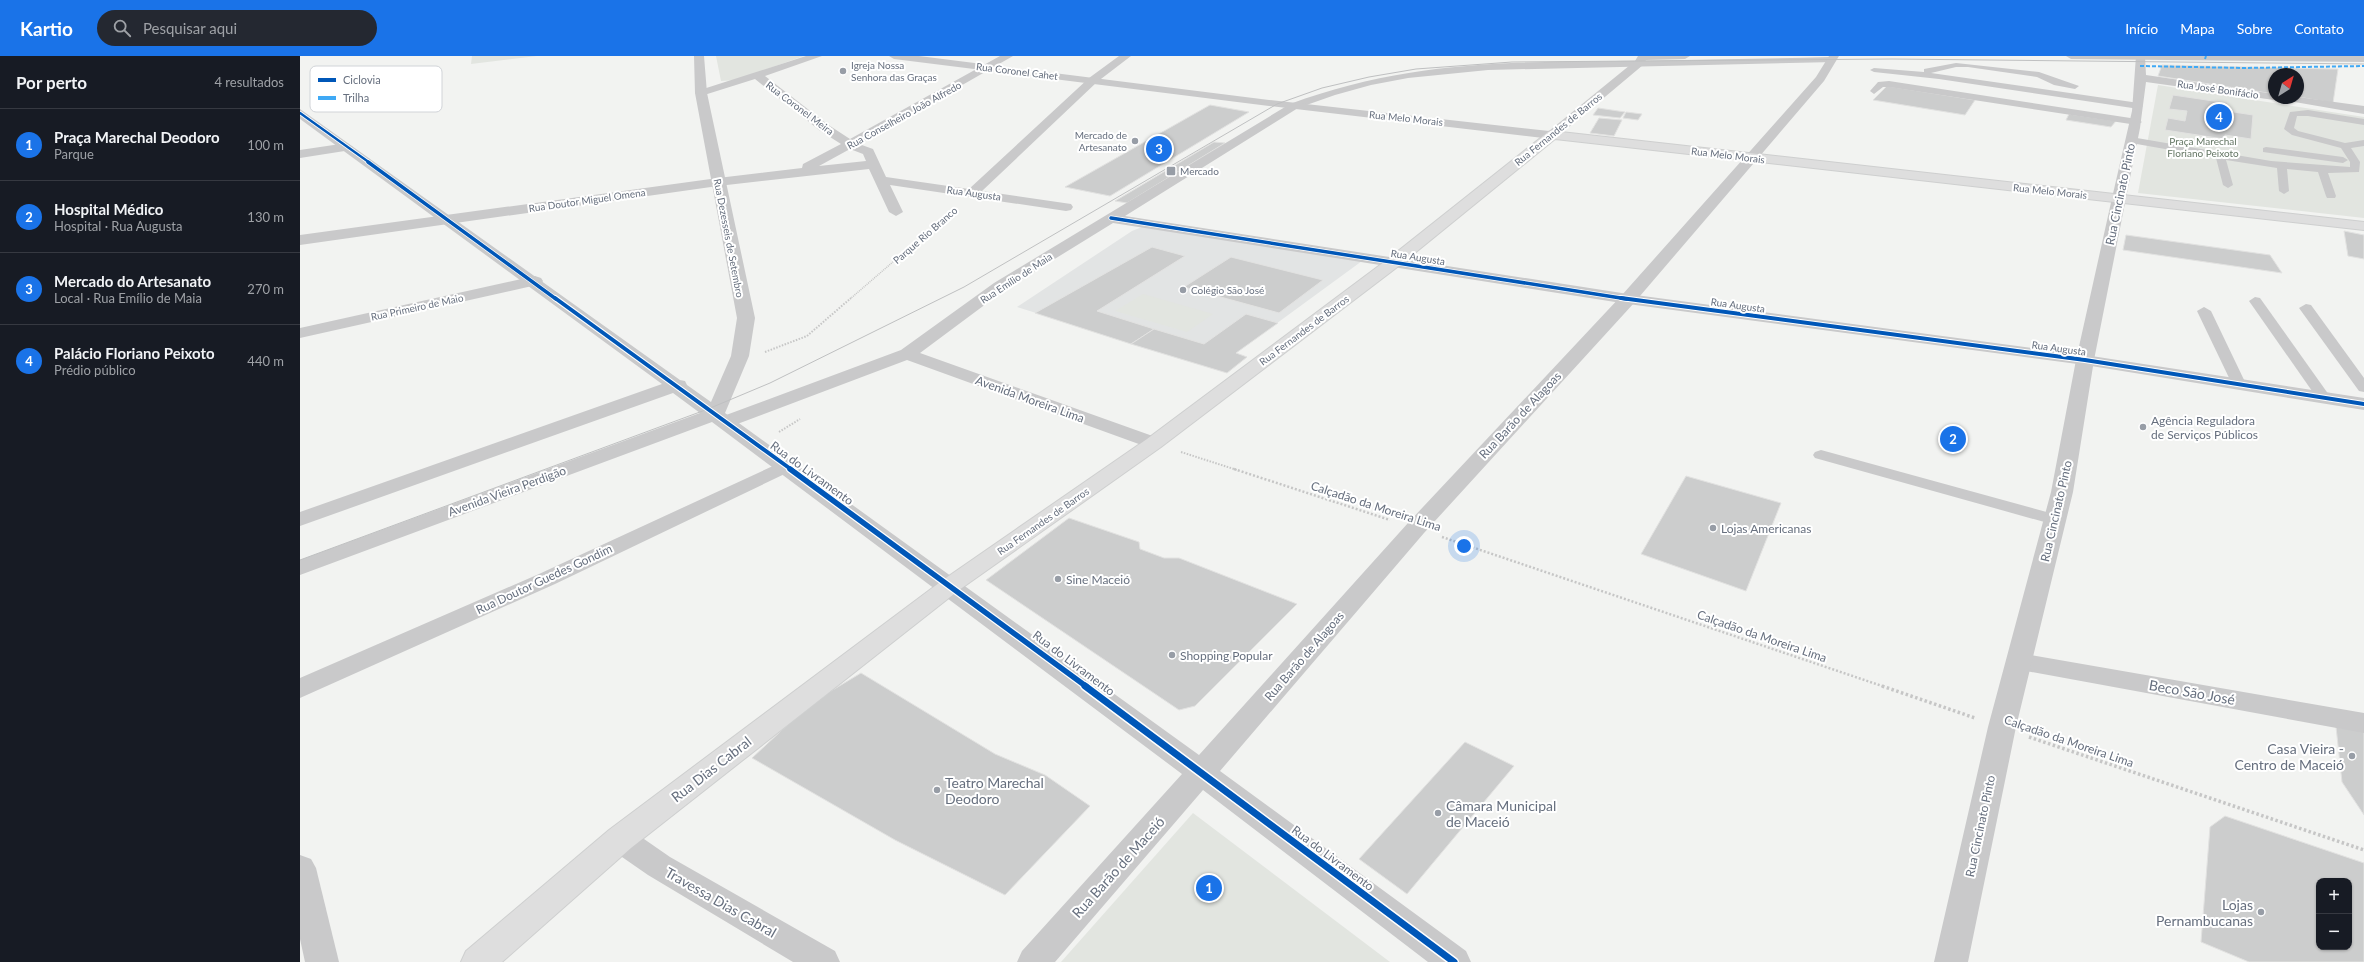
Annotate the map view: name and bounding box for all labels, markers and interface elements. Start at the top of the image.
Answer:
search box [97,10,377,46]
text: Kartio [20,17,73,40]
icon: search [111,17,133,39]
text: Pesquisar aqui [143,19,237,37]
text: Início [2125,20,2158,37]
text: Mapa [2180,20,2215,37]
text: Sobre [2237,20,2272,37]
text: Contato [2294,20,2344,37]
place label: Igreja Nossa Senhora das Graças [851,59,937,83]
street label: Rua Coronel Cahet [975,60,1059,82]
legend [310,66,442,112]
marker: Igreja Nossa Senhora das Graças [838,66,848,76]
north arrow [2268,68,2304,104]
text: Por perto [16,72,87,93]
text: Ciclovia [343,73,381,86]
text: 4 resultados [214,74,284,90]
street label: Rua José Bonifácio [2177,77,2260,101]
street label: Rua Conselheiro João Alfredo [845,78,964,151]
street label: Rua Coronel Meira [764,79,836,137]
street label: Rua Fernandes de Barros [1512,90,1604,168]
text: Trilha [343,91,369,104]
pin: 4 [2206,102,2232,132]
street label: Rua Melo Morais [1368,108,1444,128]
text: Praça Marechal Deodoro [54,128,220,146]
place label: Mercado de Artesanato [1075,129,1127,153]
pin: 3 [1146,134,1172,164]
park label: Praça Marechal Floriano Peixoto [2167,135,2239,159]
marker: Mercado de Artesanato [1130,136,1140,146]
text: 1 [25,137,33,153]
text: 100 m [247,137,284,153]
street label: Rua Cincinato Pinto [2102,142,2138,246]
street label: Rua Melo Morais [1690,145,1766,165]
text: Parque [54,146,94,162]
marker: Mercado [1165,165,1177,177]
place label: Mercado [1180,165,1219,177]
street label: Rua Dezesseis de Setembro [712,178,746,299]
street label: Rua Melo Morais [2012,181,2088,201]
street label: Rua Augusta [946,183,1002,203]
street label: Rua Doutor Miguel Omena [528,186,646,214]
text: Hospital Médico [54,200,163,218]
street label: Parque Rio Branco [891,204,960,266]
text: 2 [25,209,33,225]
text: 130 m [247,209,284,225]
text: Hospital · Rua Augusta [54,218,182,234]
street label: Rua Augusta [1390,247,1446,267]
street label: Rua Emílio de Maia [978,250,1054,306]
text: Mercado do Artesanato [54,272,211,290]
text: 3 [25,281,33,297]
text: 270 m [247,281,284,297]
place label: Colégio São José [1191,284,1264,296]
marker: Colégio São José [1178,285,1188,295]
text: Local · Rua Emílio de Maia [54,290,202,306]
street label: Rua Primeiro de Maio [370,291,465,323]
street label: Rua Fernandes de Barros [1257,292,1351,368]
street label: Rua Augusta [1710,295,1766,315]
street label: Rua Augusta [2031,338,2087,358]
text: Palácio Floriano Peixoto [54,344,215,362]
text: 4 [25,353,33,369]
text: 440 m [247,353,284,369]
text: Prédio público [54,362,136,378]
street label: Rua Barão de Alagoas [1476,368,1564,462]
street label: Avenida Moreira Lima [974,372,1086,426]
place label: Agência Reguladora de Serviços Públicos [2151,413,2258,442]
marker: Agência Reguladora de Serviços Públicos [2138,422,2148,432]
pin: 2 [1940,424,1966,454]
street label: Rua do Livramento [768,438,857,508]
street label: Rua Cincinato Pinto [2037,459,2075,563]
street label: Avenida Vieira Perdigão [446,463,568,519]
street label: Calçadão da Moreira Lima [1309,478,1443,534]
street label: Rua Fernandes de Barros [995,485,1091,557]
place label: Lojas Americanas [1721,521,1811,536]
marker: Lojas Americanas [1708,523,1718,533]
your location [1454,536,1474,556]
street label: Rua Doutor Guedes Gondim [474,541,615,617]
place label: Sine Maceió [1066,572,1130,587]
marker: Sine Maceió [1053,574,1063,584]
street label: Calçadão da Moreira Lima [1695,607,1829,665]
street label: Rua Barão de Alagoas [1261,608,1347,704]
street label: Rua do Livramento [1030,627,1118,699]
place label: Shopping Popular [1180,648,1273,663]
marker: Shopping Popular [1167,650,1177,660]
street label: Beco São José [2148,676,2236,708]
street label: Calçadão da Moreira Lima [2002,712,2136,770]
street label: Rua Dias Cabral [668,733,754,805]
place label: Casa Vieira - Centro de Maceió [2235,740,2344,773]
marker: Casa Vieira - Centro de Maceió [2347,751,2357,761]
place label: Teatro Marechal Deodoro [945,774,1044,807]
street label: Rua Cincinato Pinto [1962,774,1998,878]
marker: Teatro Marechal Deodoro [932,785,942,795]
place label: Câmara Municipal de Maceió [1446,797,1556,830]
marker: Câmara Municipal de Maceió [1433,808,1443,818]
street label: Rua Barão de Maceió [1068,813,1168,921]
street label: Rua do Livramento [1289,822,1377,894]
street label: Travessa Dias Cabral [662,863,780,941]
pin: 1 [1196,873,1222,903]
map controls [2316,878,2352,950]
button: + [2316,878,2352,914]
place label: Lojas Pernambucanas [2156,896,2253,929]
marker: Lojas Pernambucanas [2256,907,2266,917]
button: − [2316,914,2352,950]

